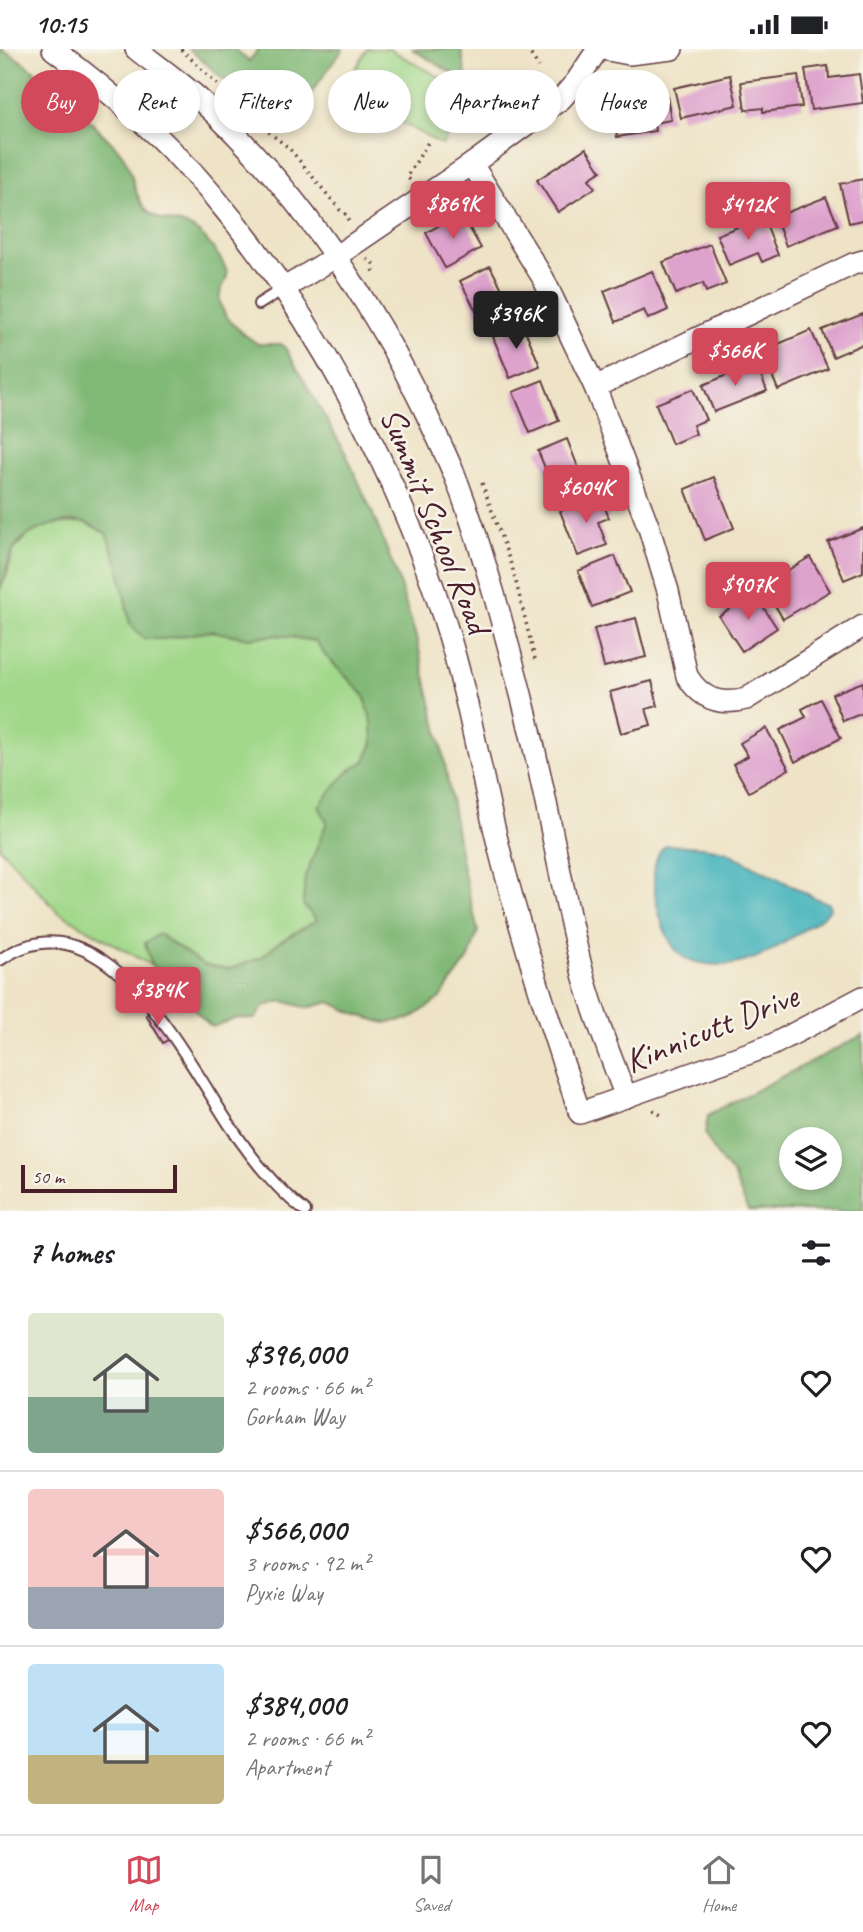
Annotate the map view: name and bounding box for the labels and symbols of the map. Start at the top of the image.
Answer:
pin: $869K [404,181,502,241]
pin: $412K [699,183,797,242]
pin: $396K [467,292,565,351]
pin: $566K [686,329,784,388]
street label: Summit School Road [370,401,503,645]
pin: $604K [537,465,635,525]
pin: $907K [699,563,797,622]
pin: $384K [109,967,207,1027]
street label: Kinnicutt Drive [618,972,807,1084]
scale bar [21,1162,177,1194]

